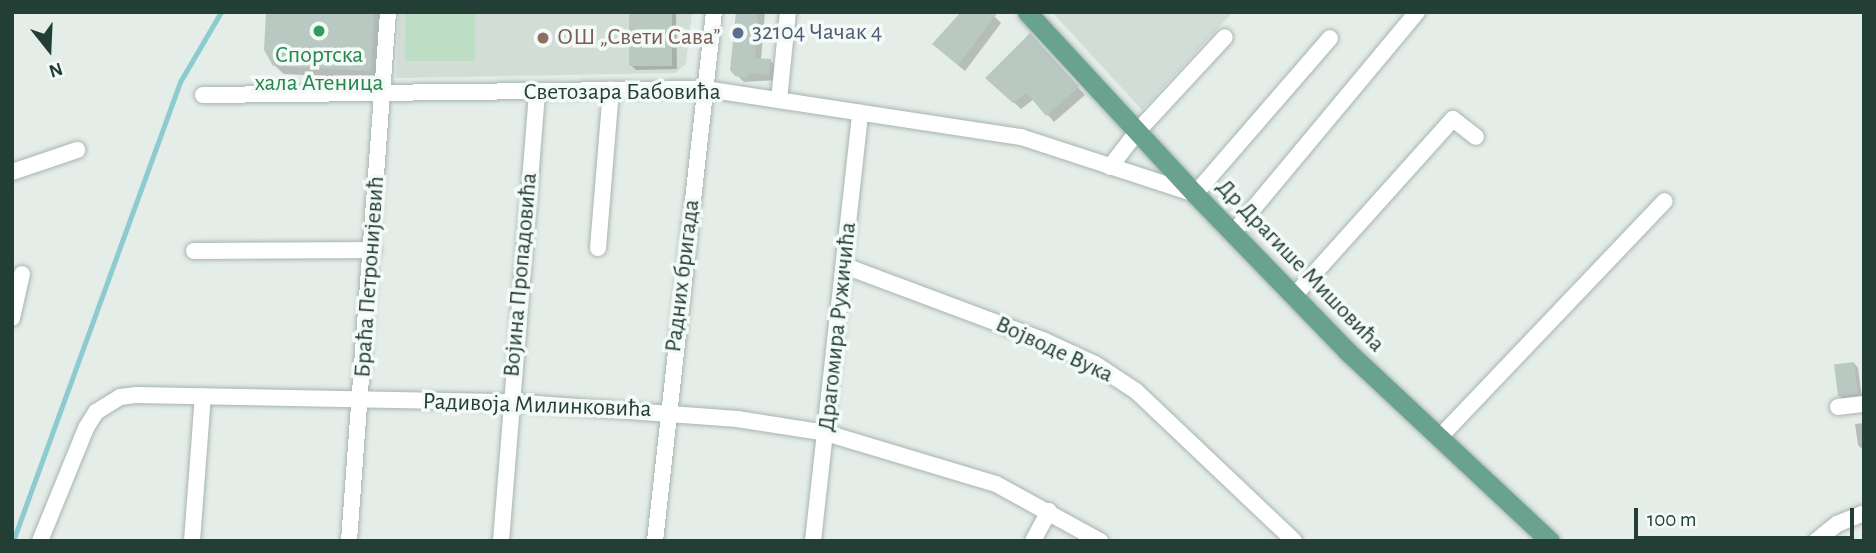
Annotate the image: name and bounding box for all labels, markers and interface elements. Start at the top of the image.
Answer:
north arrow [14,14,84,84]
place label: 32104 Чачак 4 [752,19,882,47]
marker: Спортска хала Атеница [311,23,327,39]
place label: ОШ „Свети Сава” [557,24,720,52]
marker: 32104 Чачак 4 [730,25,746,41]
marker: ОШ „Свети Сава” [535,30,551,46]
place label: Спортска хала Атеница [254,42,384,98]
text: N [46,58,65,81]
street label: Светозара Бабовића [523,79,721,107]
street label: Војина Пропадовића [498,171,544,379]
street label: Др Драгише Мишовића [1210,173,1390,359]
street label: Браћа Петронијевић [349,175,391,379]
street label: Радних бригада [659,198,707,354]
street label: Драгомира Ружичића [813,221,863,433]
street label: Војводе Вука [991,310,1117,390]
street label: Радивоја Милинковића [422,388,652,424]
scale bar [1638,494,1858,538]
text: 100 m [1647,509,1697,530]

